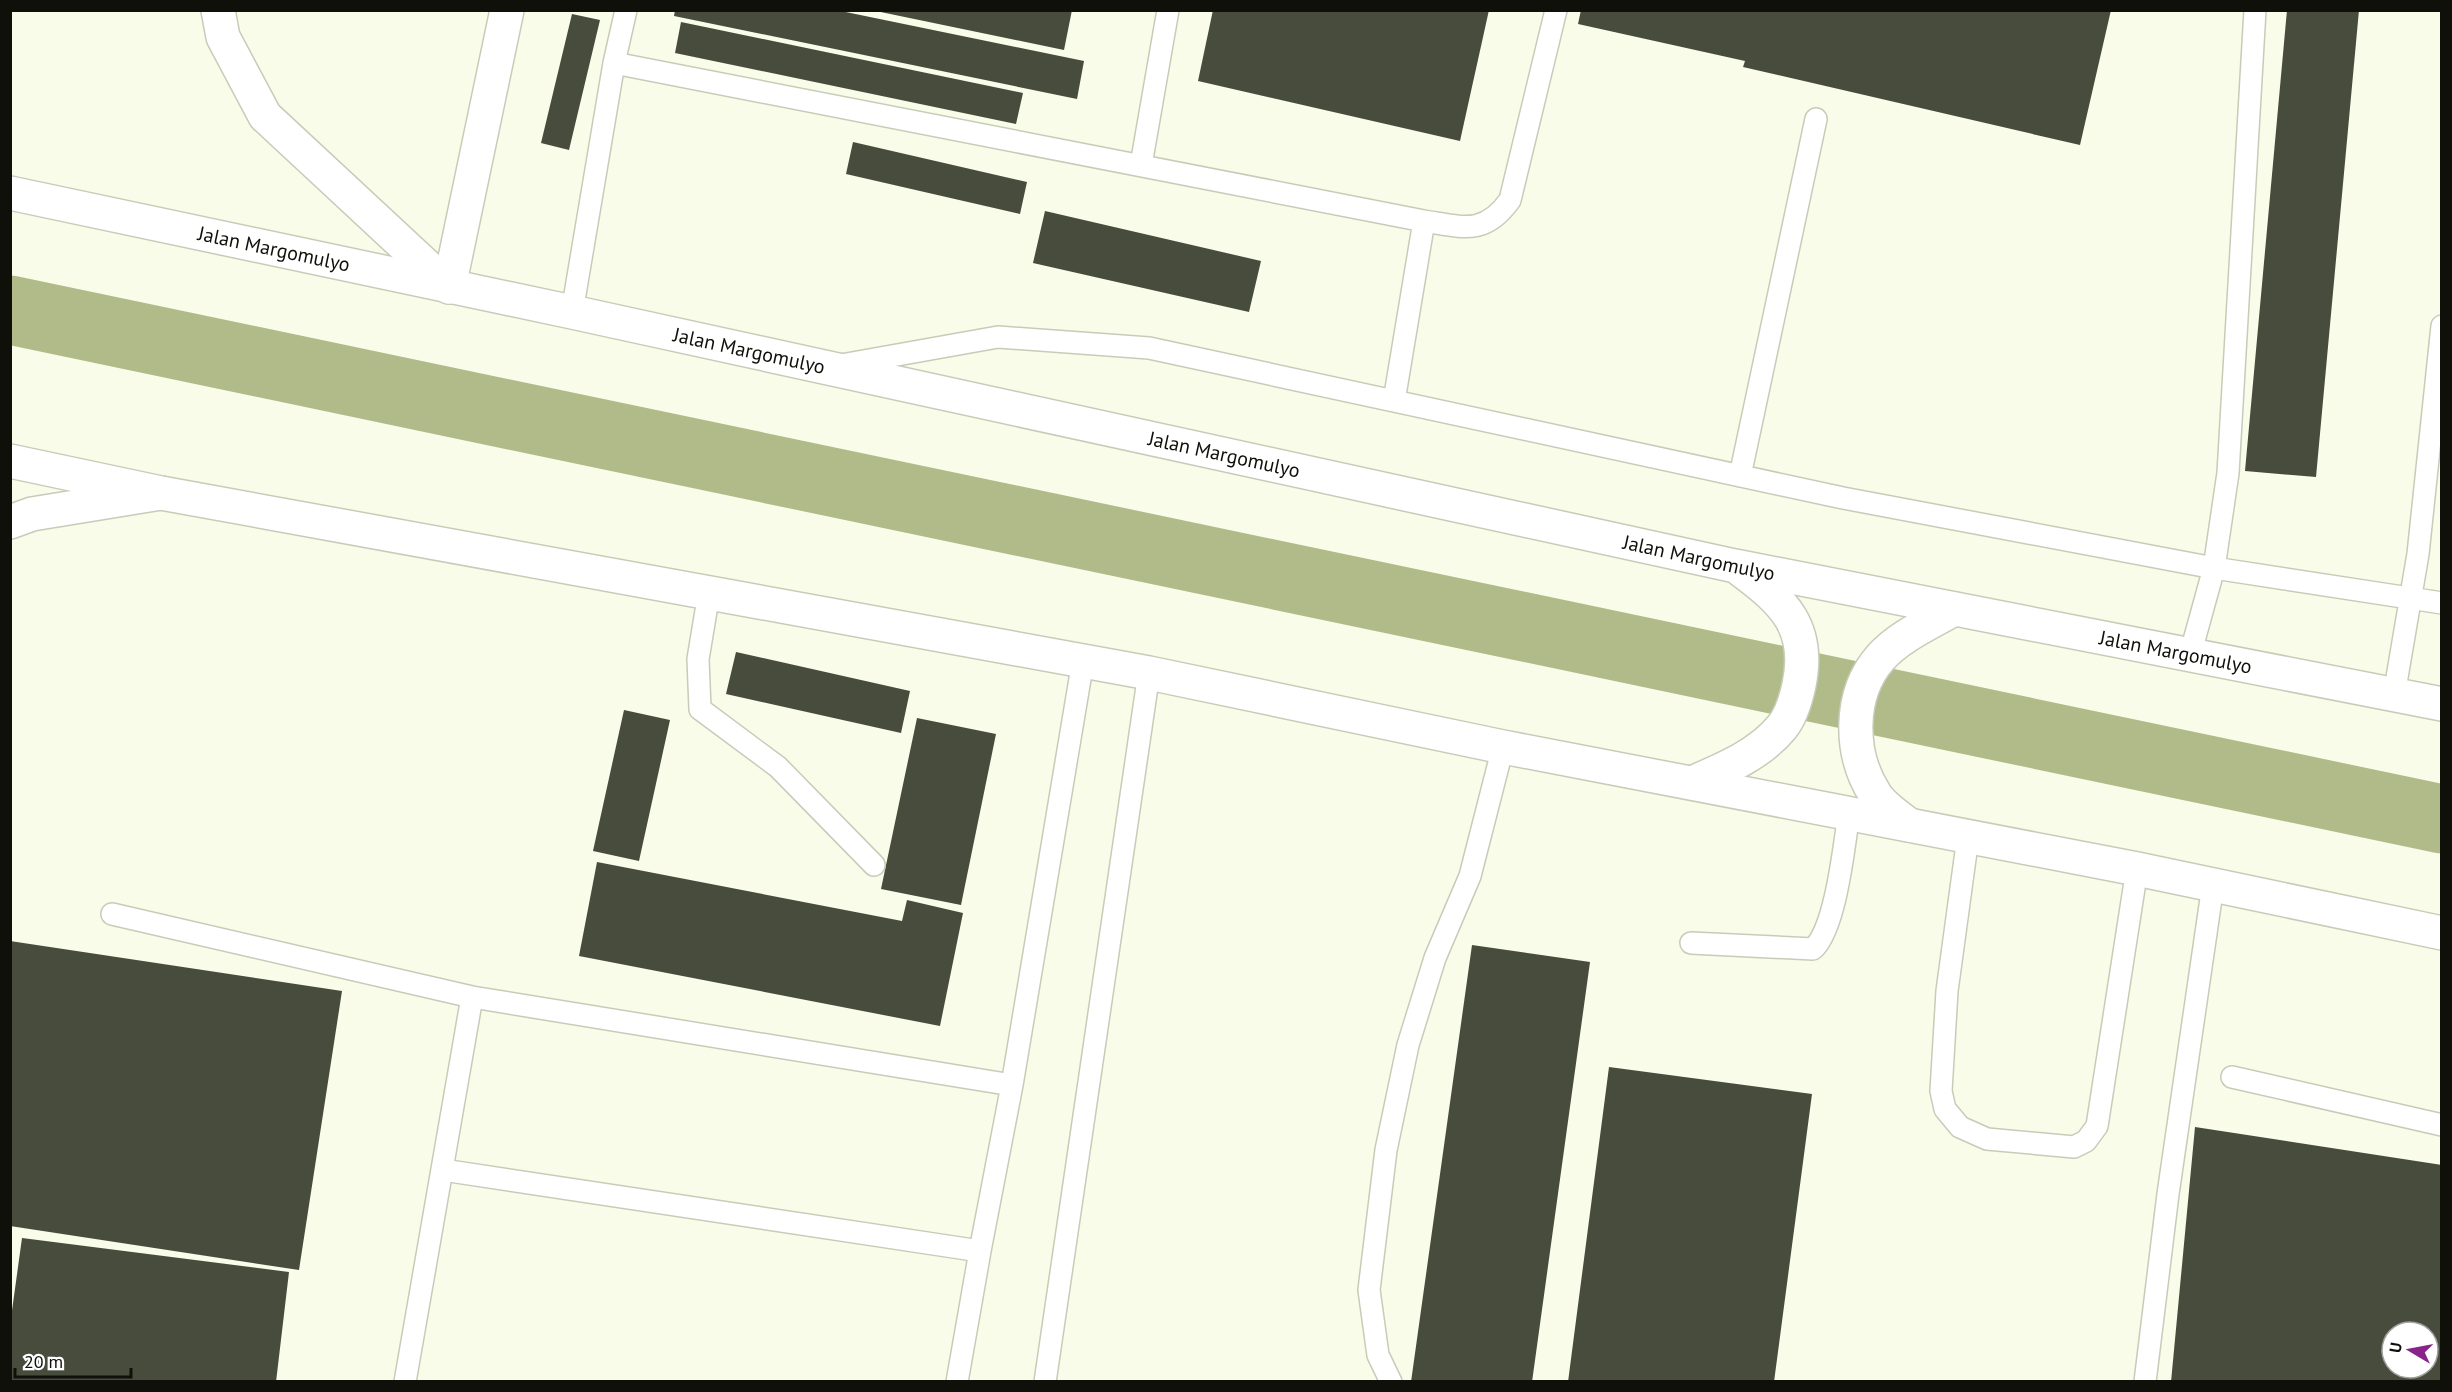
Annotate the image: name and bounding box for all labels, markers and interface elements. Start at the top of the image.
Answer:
street label: Jalan Margomulyo [195,220,352,278]
street label: Jalan Margomulyo [670,321,828,380]
street label: Jalan Margomulyo [1145,425,1302,484]
street label: Jalan Margomulyo [1620,529,1777,587]
street label: Jalan Margomulyo [2096,624,2254,680]
north arrow [2380,1320,2440,1380]
scale bar [15,1341,130,1379]
text: U [2385,1341,2406,1354]
text: 20 m [24,1350,63,1373]

